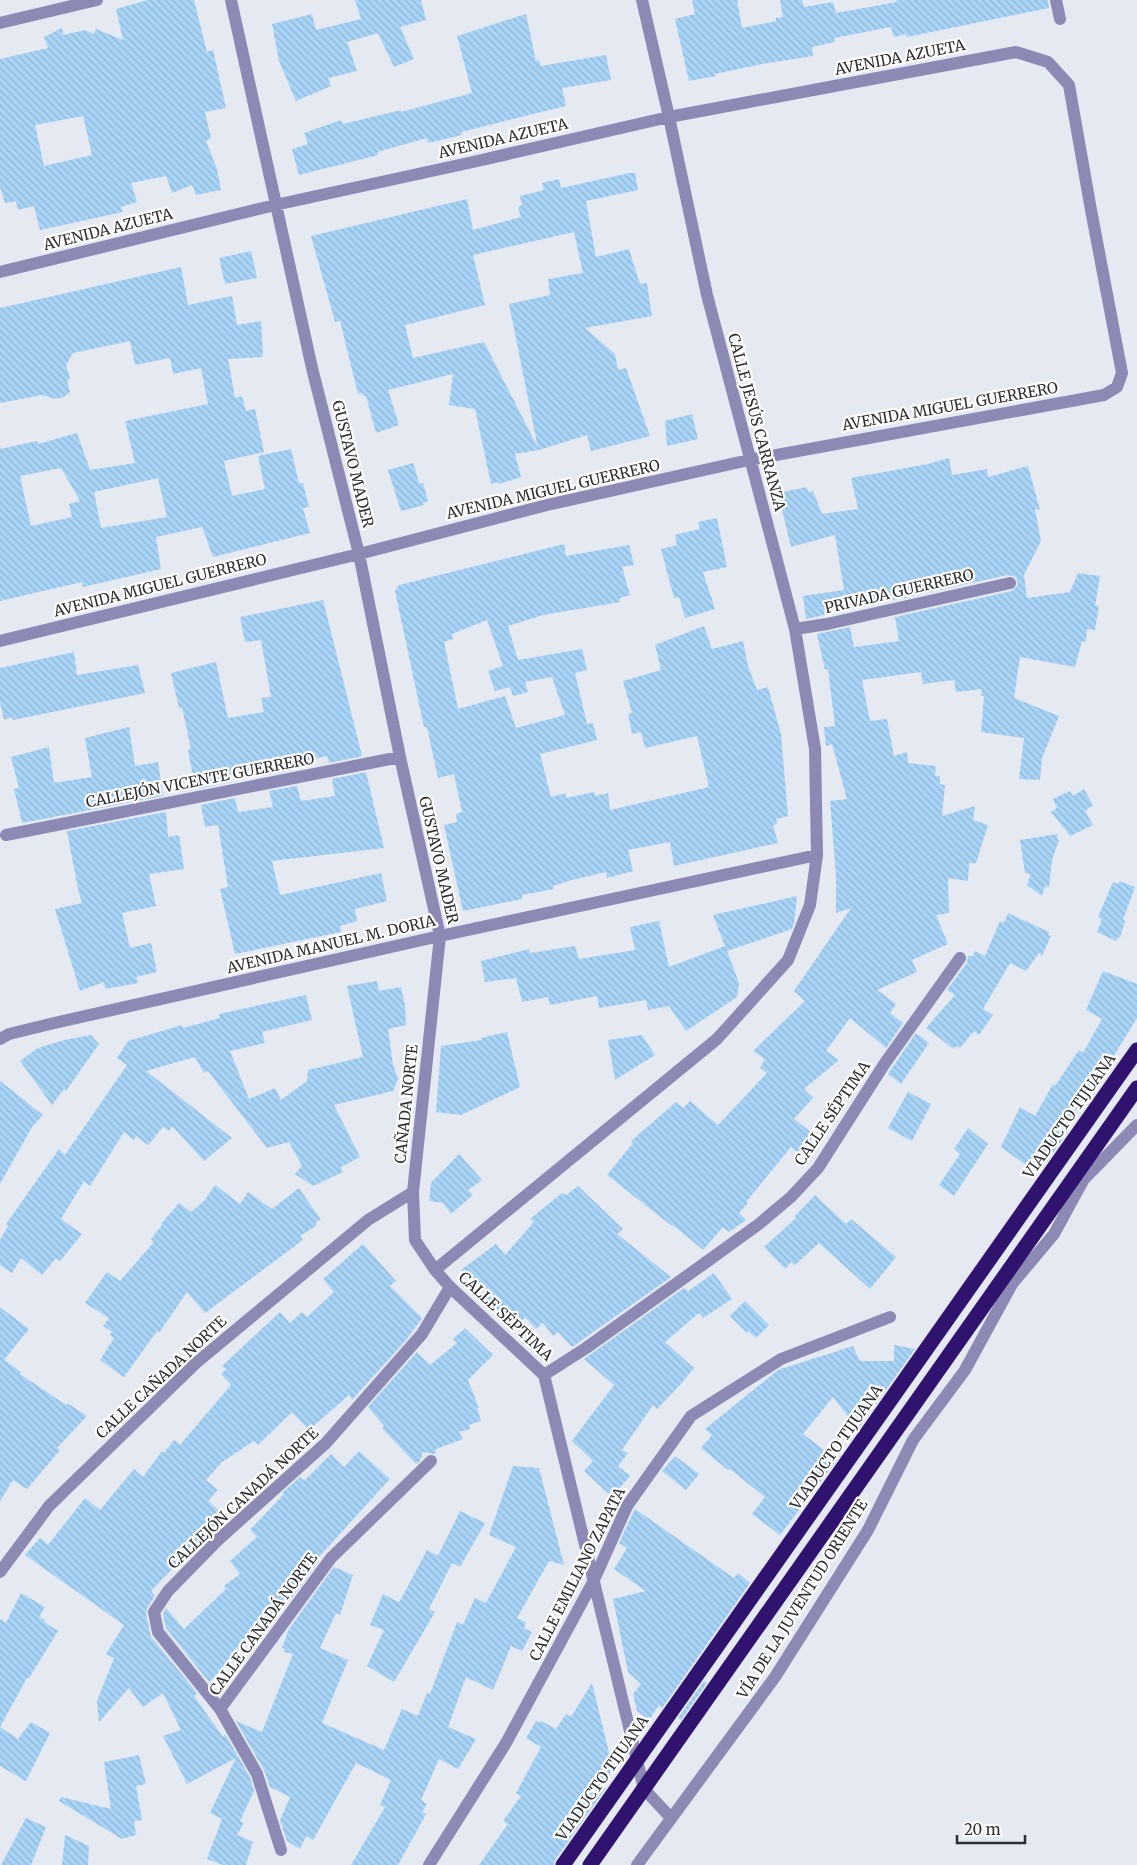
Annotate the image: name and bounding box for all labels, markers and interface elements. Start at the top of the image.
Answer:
street label: AVENIDA AZUETA [832,35,967,79]
street label: AVENIDA AZUETA [435,114,570,162]
street label: AVENIDA AZUETA [41,204,175,254]
street label: CALLE JESÚS CARRANZA [724,331,791,513]
street label: AVENIDA MIGUEL GUERRERO [840,378,1059,435]
street label: GUSTAVO MADER [328,398,378,530]
street label: AVENIDA MIGUEL GUERRERO [443,455,662,523]
street label: AVENIDA MIGUEL GUERRERO [51,549,269,621]
street label: PRIVADA GUERRERO [823,565,976,617]
street label: CALLEJÓN VICENTE GUERRERO [84,747,316,811]
street label: GUSTAVO MADER [415,794,463,926]
street label: AVENIDA MANUEL M. DORIA [224,911,438,978]
street label: CAÑADA NORTE [390,1043,422,1165]
street label: VIADUCTO TIJUANA [1018,1050,1120,1183]
street label: CALLE SÉPTIMA [789,1056,874,1169]
street label: CALLE SÉPTIMA [455,1267,558,1365]
street label: CALLE CAÑADA NORTE [92,1311,231,1442]
street label: VIADUCTO TIJUANA [785,1381,887,1514]
street label: CALLEJÓN CANADÁ NORTE [163,1422,323,1573]
street label: CALLE EMILIANO ZAPATA [525,1484,629,1664]
street label: VÍA DE LA JUVENTUD ORIENTE [731,1495,872,1703]
street label: CALLE CANADÁ NORTE [204,1548,321,1699]
street label: VIADUCTO TIJUANA [551,1712,653,1845]
scale bar [957,1812,1024,1844]
text: 20 m [964,1820,1001,1839]

